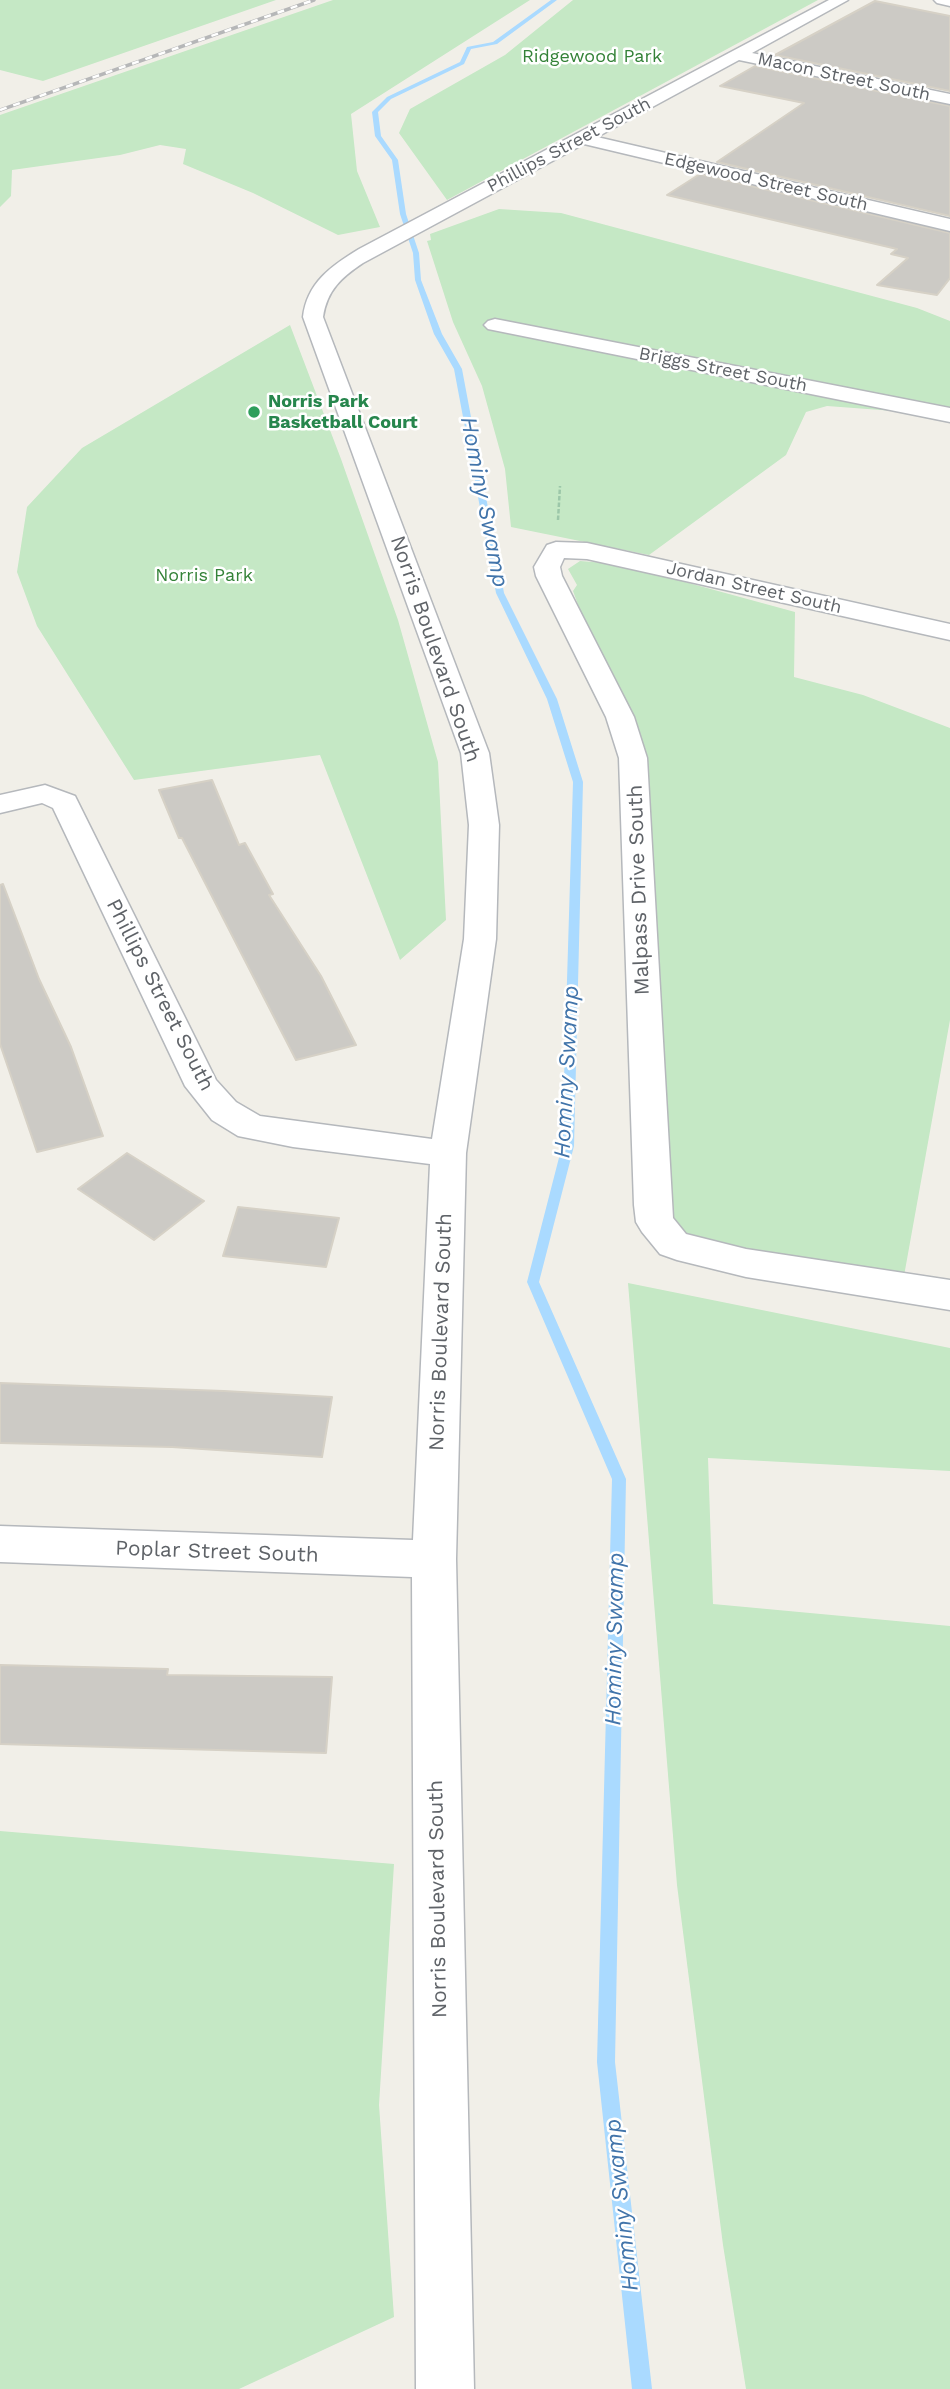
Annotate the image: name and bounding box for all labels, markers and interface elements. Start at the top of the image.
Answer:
park label: Ridgewood Park [522,46,662,68]
street label: Macon Street South [756,48,932,106]
street label: Phillips Street South [484,93,654,197]
street label: Edgewood Street South [662,148,870,216]
street label: Briggs Street South [637,343,809,397]
place label: Norris Park Basketball Court [268,391,418,434]
marker: Norris Park Basketball Court [246,404,262,420]
water label: Hominy Swamp [454,414,514,590]
street label: Norris Boulevard South [384,532,486,766]
street label: Jordan Street South [664,557,844,619]
park label: Norris Park [155,565,253,587]
street label: Malpass Drive South [623,784,655,996]
street label: Phillips Street South [101,895,219,1095]
water label: Hominy Swamp [549,985,585,1159]
street label: Norris Boulevard South [424,1213,458,1451]
street label: Poplar Street South [115,1536,319,1568]
water label: Hominy Swamp [600,1552,630,1726]
street label: Norris Boulevard South [423,1780,453,2018]
water label: Hominy Swamp [599,2117,645,2293]

